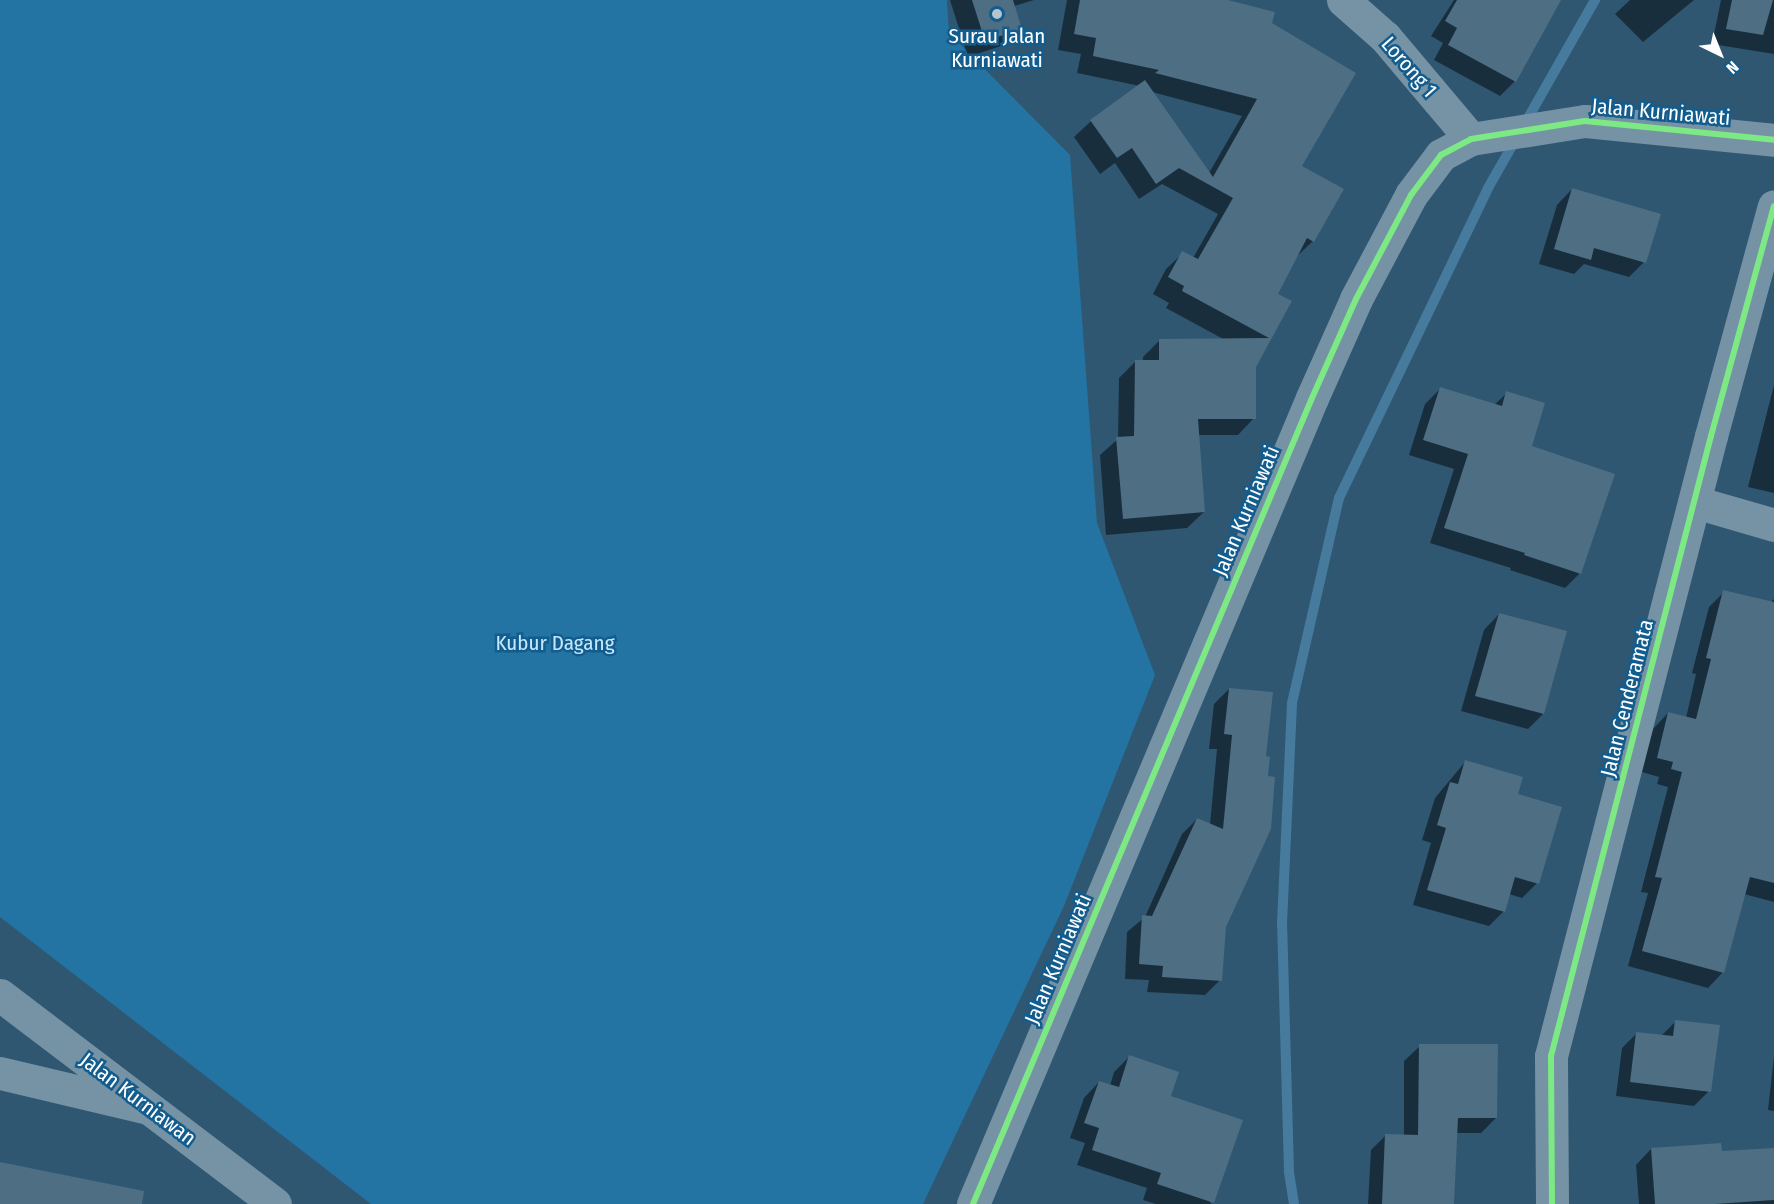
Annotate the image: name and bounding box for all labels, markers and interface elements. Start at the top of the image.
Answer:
marker: Surau Jalan Kurniawati [990,7,1004,21]
place label: Surau Jalan Kurniawati [949,23,1045,73]
north arrow [1690,24,1750,84]
street label: Lorong 1 [1376,32,1442,102]
text: N [1723,57,1743,78]
street label: Jalan Kurniawati [1591,93,1731,131]
street label: Jalan Kurniawati [1207,442,1285,580]
street label: Jalan Cenderamata [1595,617,1659,779]
park label: Kubur Dagang [495,630,615,656]
street label: Jalan Kurniawati [1019,890,1097,1028]
street label: Jalan Kurniawan [75,1047,201,1151]

